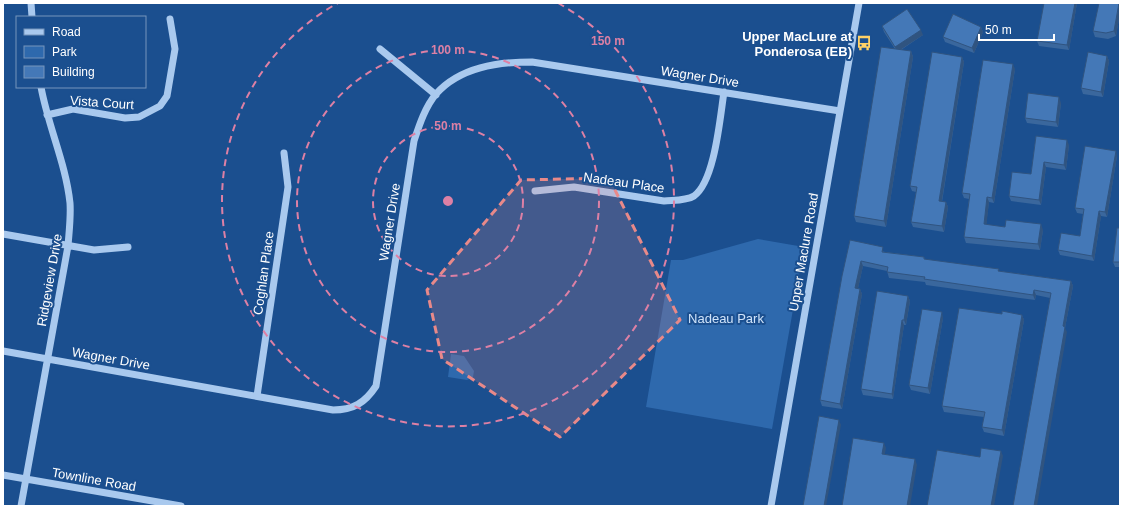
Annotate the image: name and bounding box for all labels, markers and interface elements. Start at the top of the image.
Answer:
legend [16,16,146,88]
scale bar [979,16,1054,42]
text: 50 m [985,23,1012,37]
text: Road [52,25,81,39]
place label: Upper MacLure at Ponderosa (EB) [742,29,853,59]
text: 150 m [591,34,625,48]
bus stop icon: Upper MacLure at Ponderosa (EB) [855,34,873,52]
text: 100 m [431,43,465,57]
text: Park [52,45,78,59]
street label: Wagner Drive [660,63,740,90]
text: Building [52,65,95,79]
street label: Vista Court [69,93,135,112]
text: 50 m [434,119,462,133]
street label: Nadeau Place [582,169,665,196]
street label: Wagner Drive [376,182,403,262]
street label: Upper Maclure Road [786,192,821,312]
centre of rings [441,194,455,208]
street label: Coghlan Place [250,230,277,316]
street label: Ridgeview Drive [34,233,65,328]
park label: Nadeau Park [688,311,764,326]
street label: Wagner Drive [71,344,151,373]
street label: Townline Road [51,465,137,494]

